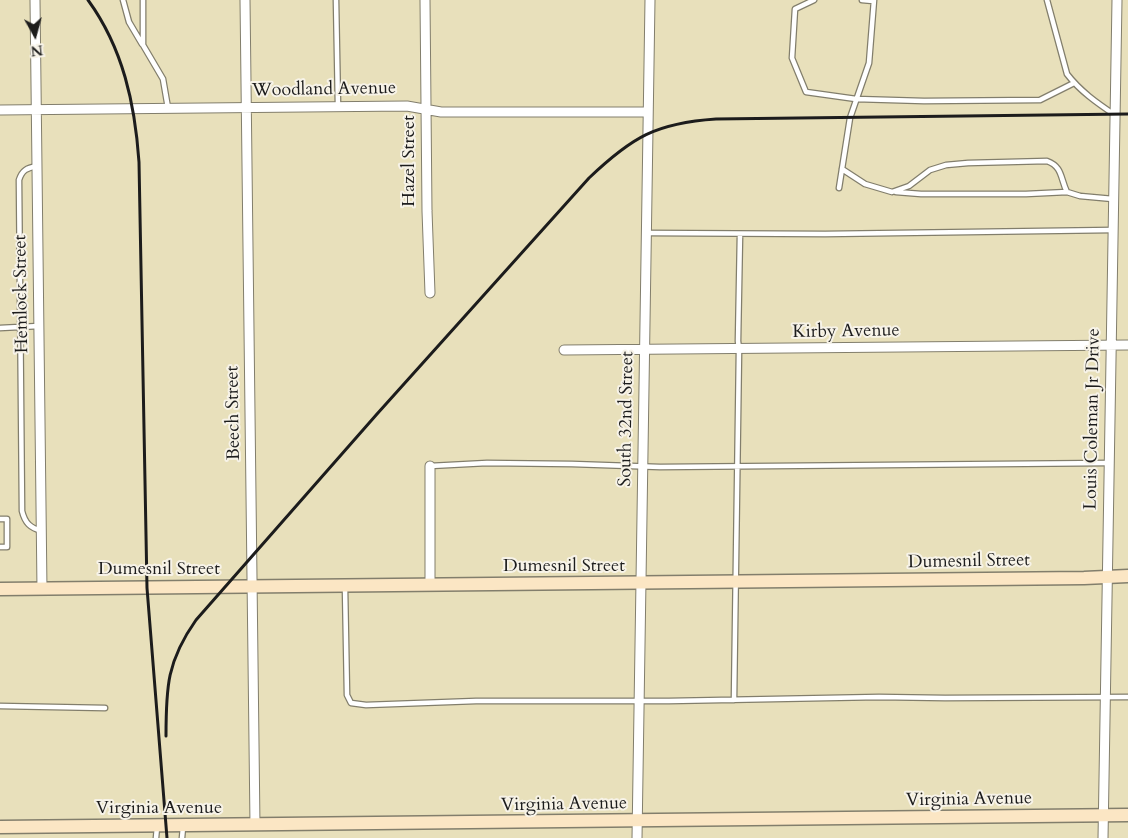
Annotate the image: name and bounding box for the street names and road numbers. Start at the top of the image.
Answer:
street label: Woodland Avenue [252,78,396,102]
street label: Hazel Street [399,115,421,207]
street label: Hemlock Street [10,234,34,354]
street label: Kirby Avenue [792,320,900,344]
street label: Louis Coleman Jr Drive [1081,328,1105,510]
street label: South 32nd Street [615,351,639,487]
street label: Beech Street [222,365,246,461]
street label: Dumesnil Street [908,550,1030,574]
street label: Dumesnil Street [503,556,625,578]
street label: Dumesnil Street [98,559,220,581]
street label: Virginia Avenue [906,788,1032,812]
street label: Virginia Avenue [501,793,627,817]
street label: Virginia Avenue [96,798,222,820]

